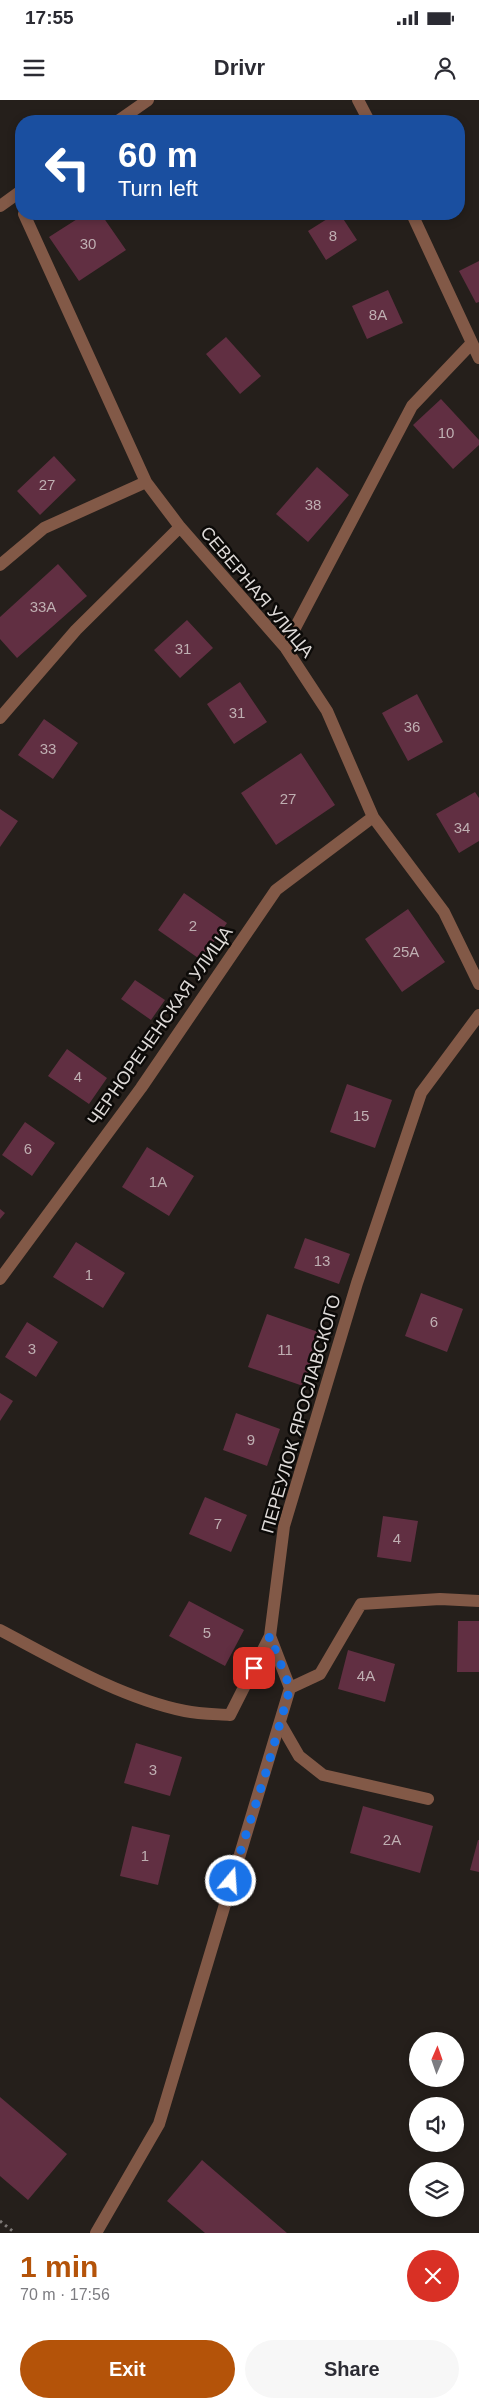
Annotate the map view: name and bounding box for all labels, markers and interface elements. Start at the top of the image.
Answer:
text: 17:55 [25,7,74,28]
icon: menu [20,54,48,82]
icon: person [431,54,459,82]
text: Drivr [214,55,265,80]
icon: left [35,135,100,200]
text: 60 m [118,135,198,174]
text: Turn left [118,176,198,201]
house number: 8 [329,227,337,244]
house number: 30 [80,235,96,252]
house number: 8А [369,306,387,323]
house number: 10 [438,424,454,441]
house number: 27 [39,476,55,493]
house number: 38 [305,496,321,513]
street label: СЕВЕРНАЯ УЛИЦА [196,522,318,662]
house number: 33А [30,598,56,615]
house number: 31 [175,640,191,657]
house number: 31 [229,704,245,721]
house number: 36 [404,718,420,735]
house number: 33 [40,740,56,757]
house number: 27 [280,790,296,807]
house number: 34 [454,819,470,836]
house number: 2 [189,917,197,934]
street label: ЧЕРНОРЕЧЕНСКАЯ УЛИЦА [83,923,237,1129]
house number: 25А [393,943,419,960]
house number: 4 [74,1068,82,1085]
house number: 15 [353,1107,369,1124]
house number: 6 [24,1140,32,1157]
house number: 1А [149,1173,167,1190]
house number: 13 [314,1252,330,1269]
house number: 1 [85,1266,93,1283]
street label: ПЕРЕУЛОК ЯРОСЛАВСКОГО [257,1292,345,1536]
house number: 6 [430,1313,438,1330]
house number: 3 [28,1340,36,1357]
house number: 11 [277,1341,293,1358]
house number: 9 [247,1431,255,1448]
house number: 7 [214,1515,222,1532]
house number: 4 [393,1530,401,1547]
house number: 5 [203,1624,211,1641]
pin [233,1647,275,1689]
icon: arrive [240,1654,268,1682]
house number: 4А [357,1667,375,1684]
house number: 3 [149,1761,157,1778]
house number: 2А [383,1831,401,1848]
house number: 1 [141,1847,149,1864]
position arrow [204,1854,256,1906]
north arrow [409,2032,464,2088]
map controls [409,2032,464,2217]
button: sound [409,2097,464,2152]
button: layers [409,2162,464,2217]
text: 1 min [20,2250,98,2283]
button: close [407,2250,459,2302]
text: 70 m · 17:56 [20,2286,110,2303]
button: Exit [20,2340,235,2398]
button: Share [245,2340,459,2398]

